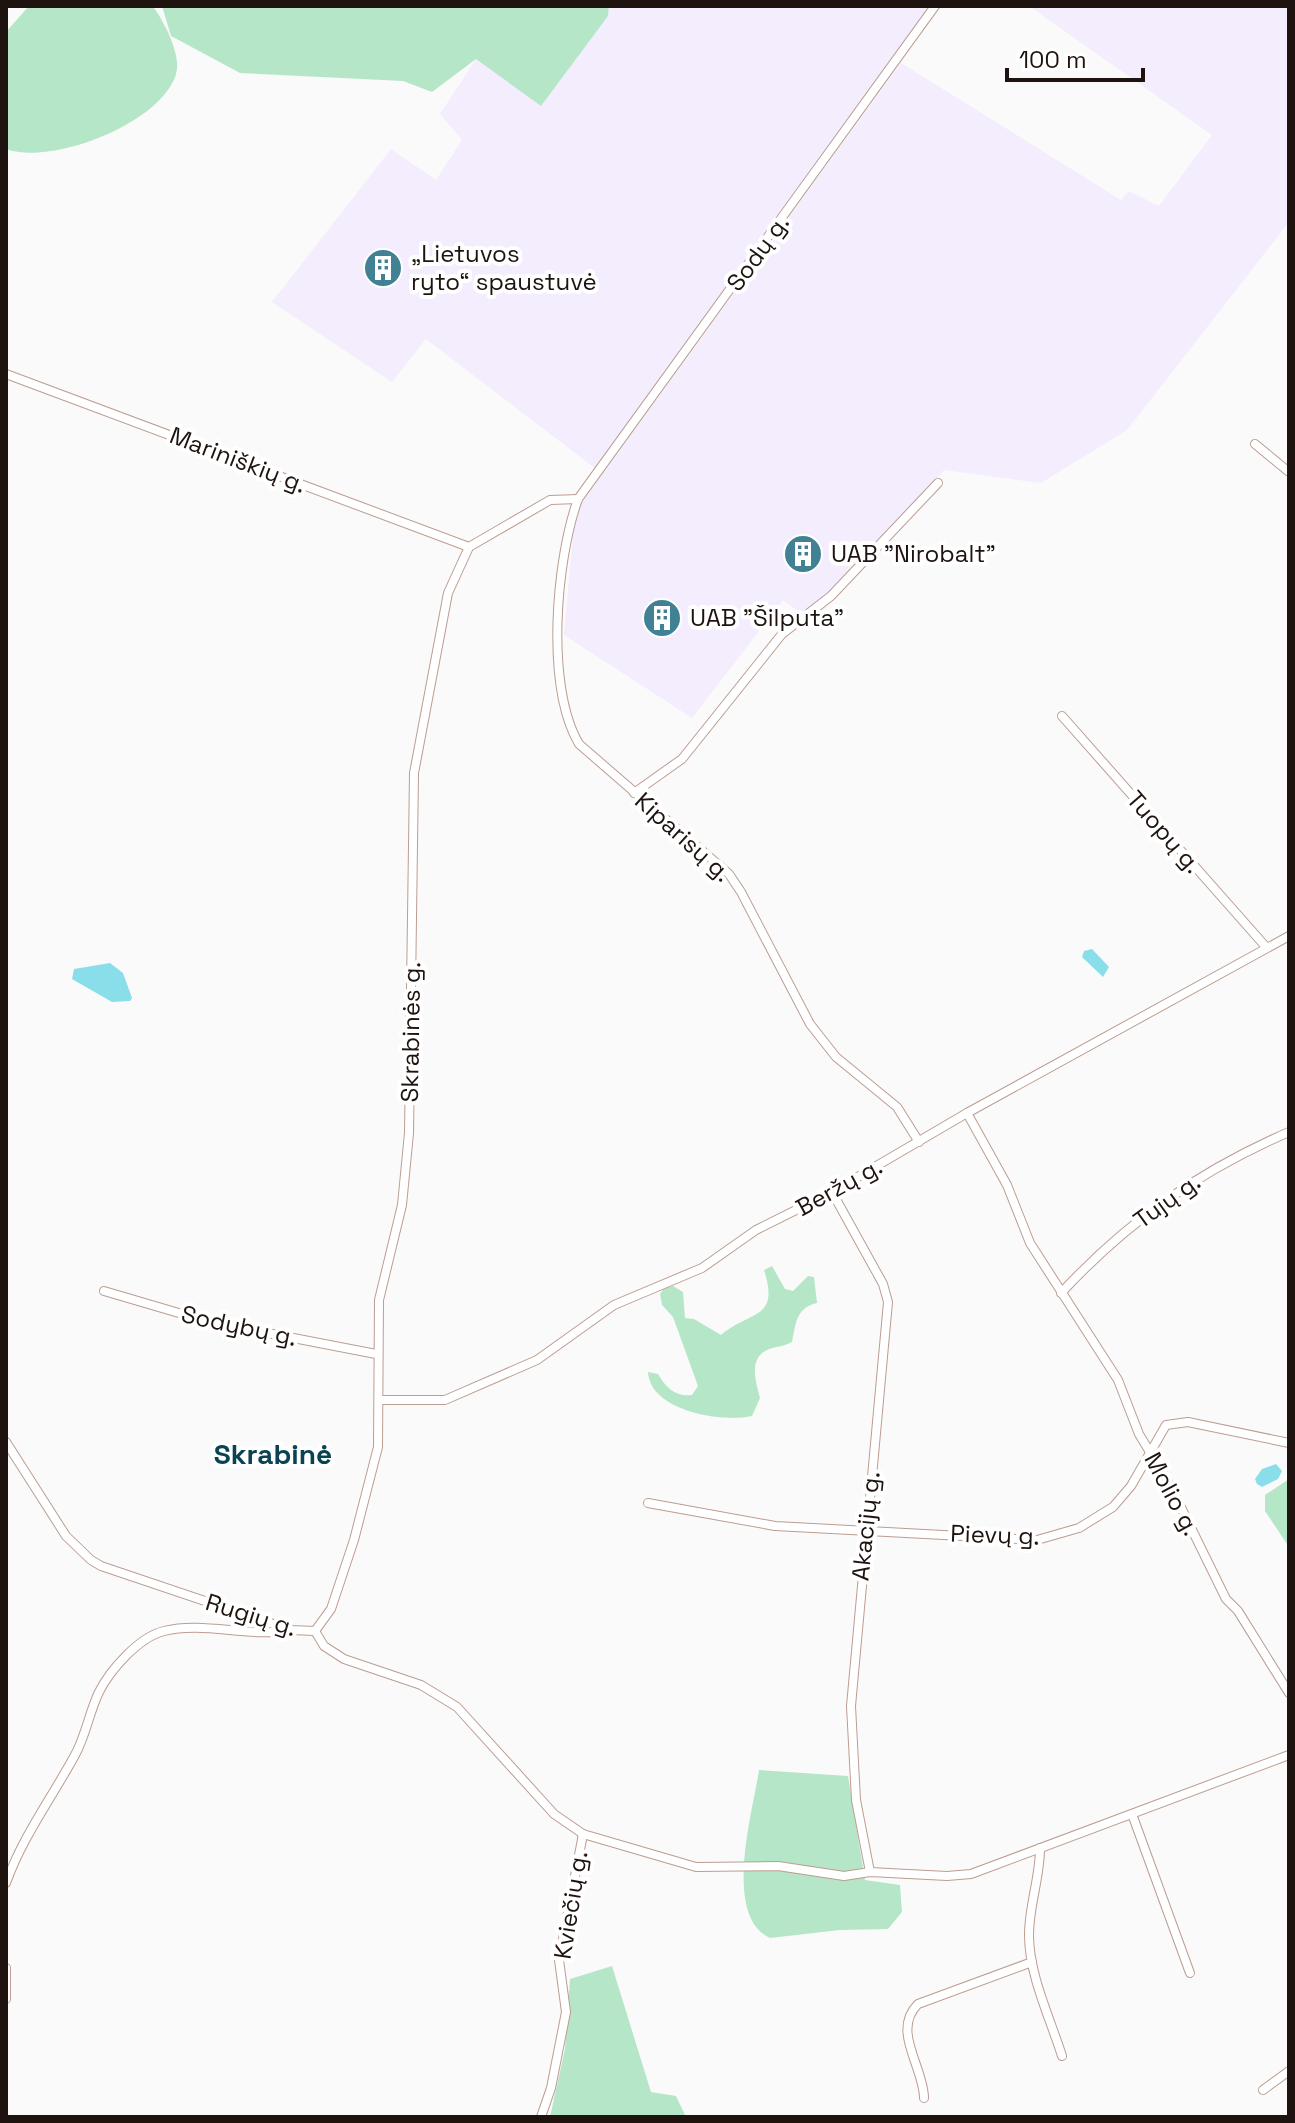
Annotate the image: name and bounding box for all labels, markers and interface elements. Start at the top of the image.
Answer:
scale bar [1007,32,1143,82]
text: 100 m [1019,44,1087,75]
street label: Sodų g. [719,208,796,297]
place label: „Lietuvos ryto“ spaustuvė [411,238,597,297]
building icon: „Lietuvos ryto“ spaustuvė [362,247,404,289]
street label: Mariniškių g. [165,419,311,500]
building icon: UAB "Nirobalt" [782,533,824,575]
place label: UAB "Nirobalt" [831,538,996,569]
building icon: UAB "Šilputa" [641,597,683,639]
place label: UAB "Šilputa" [690,602,844,633]
street label: Tuopų g. [1120,784,1209,879]
street label: Kiparisų g. [628,785,738,888]
street label: Skrabinės g. [394,961,427,1103]
street label: Beržų g. [790,1150,887,1223]
street label: Tujų g. [1127,1166,1206,1235]
street label: Sodybų g. [178,1298,300,1353]
district label: Skrabinė [214,1436,332,1472]
street label: Molio g. [1138,1447,1207,1541]
street label: Akacijų g. [844,1470,887,1582]
street label: Pievų g. [950,1517,1040,1552]
street label: Rugių g. [202,1586,300,1643]
street label: Kviečių g. [547,1848,594,1961]

